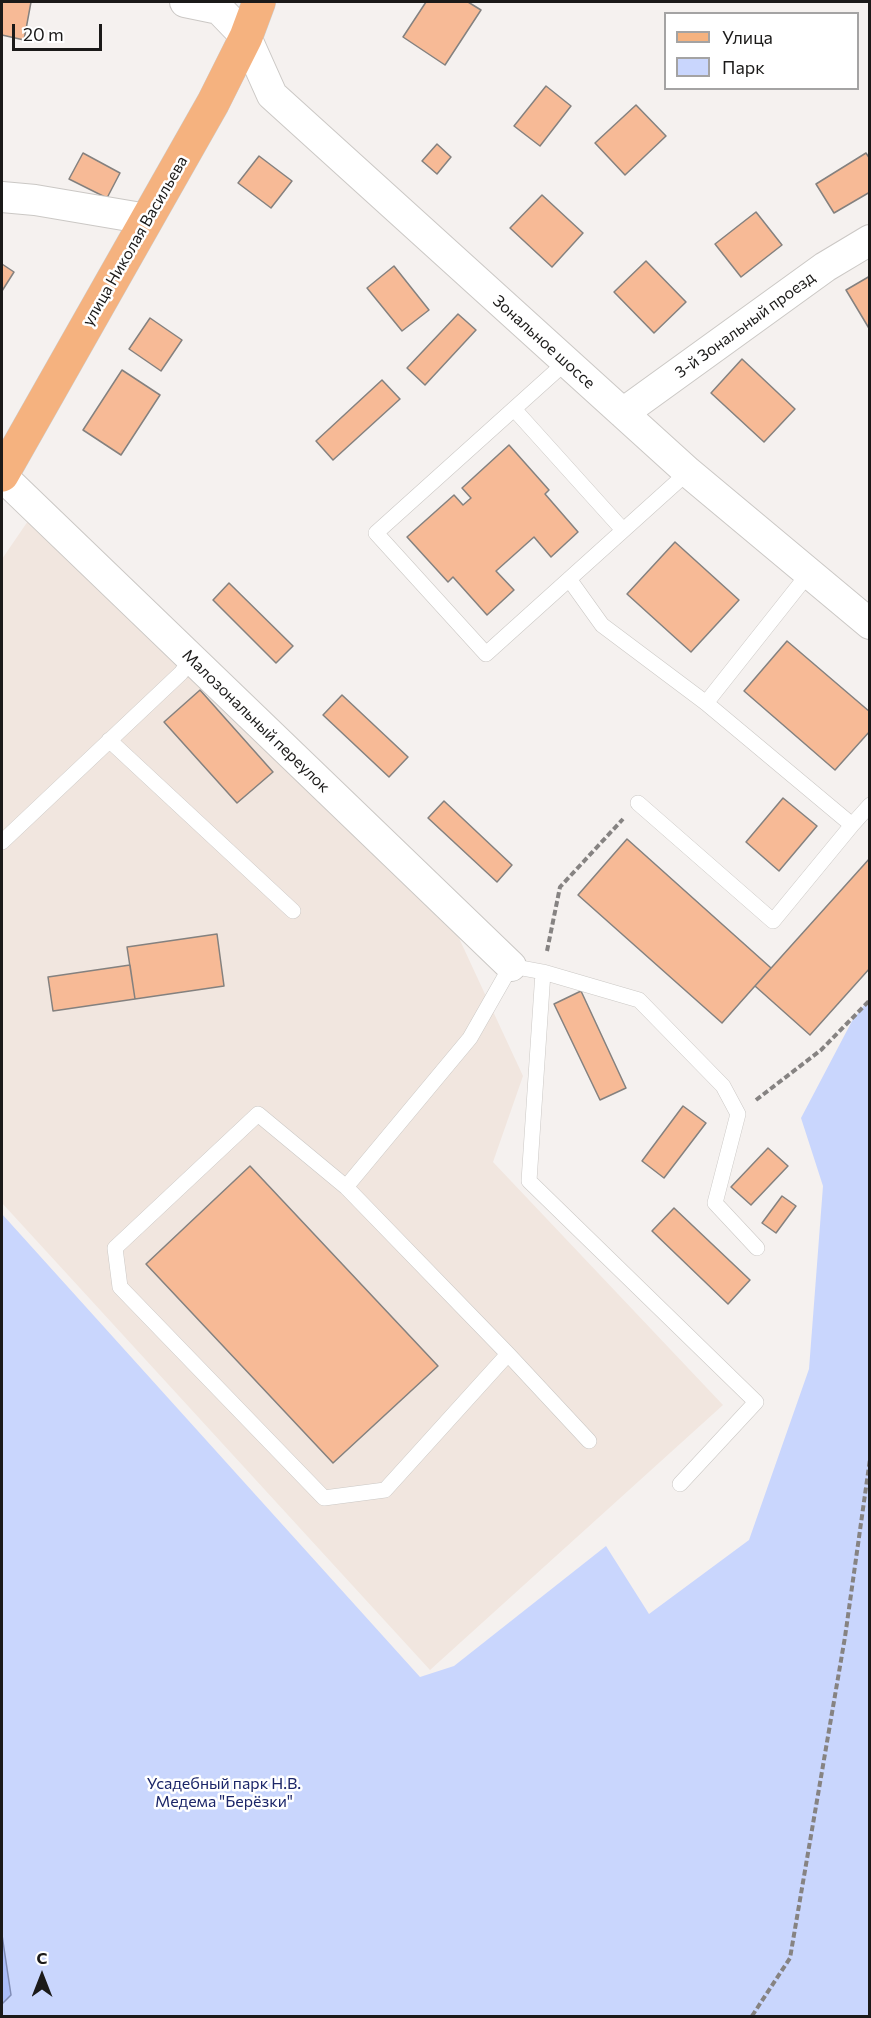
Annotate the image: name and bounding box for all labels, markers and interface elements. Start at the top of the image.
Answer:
scale bar [15,12,105,50]
legend [664,12,859,90]
text: 20 m [23,23,64,45]
text: Улица [722,26,773,48]
text: Парк [722,56,765,78]
street label: улица Николая Васильева [78,153,192,329]
street label: 3-й Зональный проезд [671,268,819,382]
street label: Зональное шоссе [489,291,599,393]
street label: Малозональный переулок [178,645,334,797]
park label: Усадебный парк Н.В. Медема "Берёзки" [147,1774,301,1812]
north arrow [12,1946,72,2006]
text: С [37,1948,47,1967]

